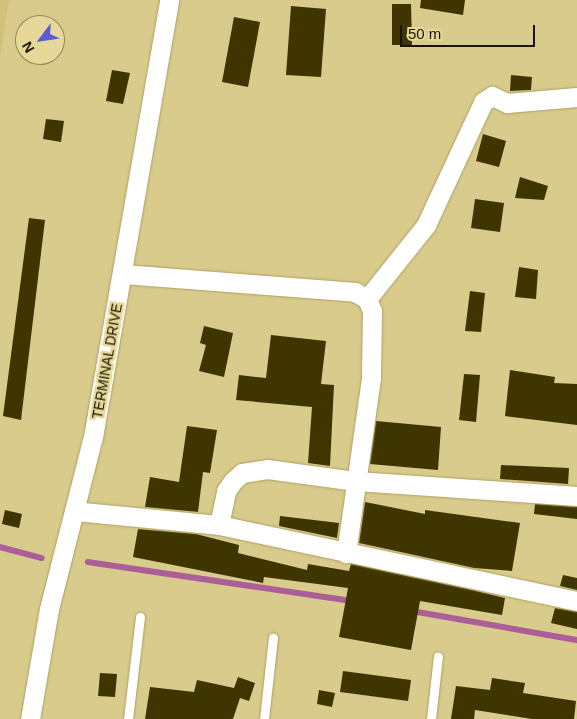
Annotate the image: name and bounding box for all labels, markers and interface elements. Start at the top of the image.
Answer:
north arrow [15,15,65,65]
scale bar [402,15,537,47]
text: 50 m [408,25,441,42]
text: N [19,39,37,56]
street label: TERMINAL DRIVE [89,302,125,420]

